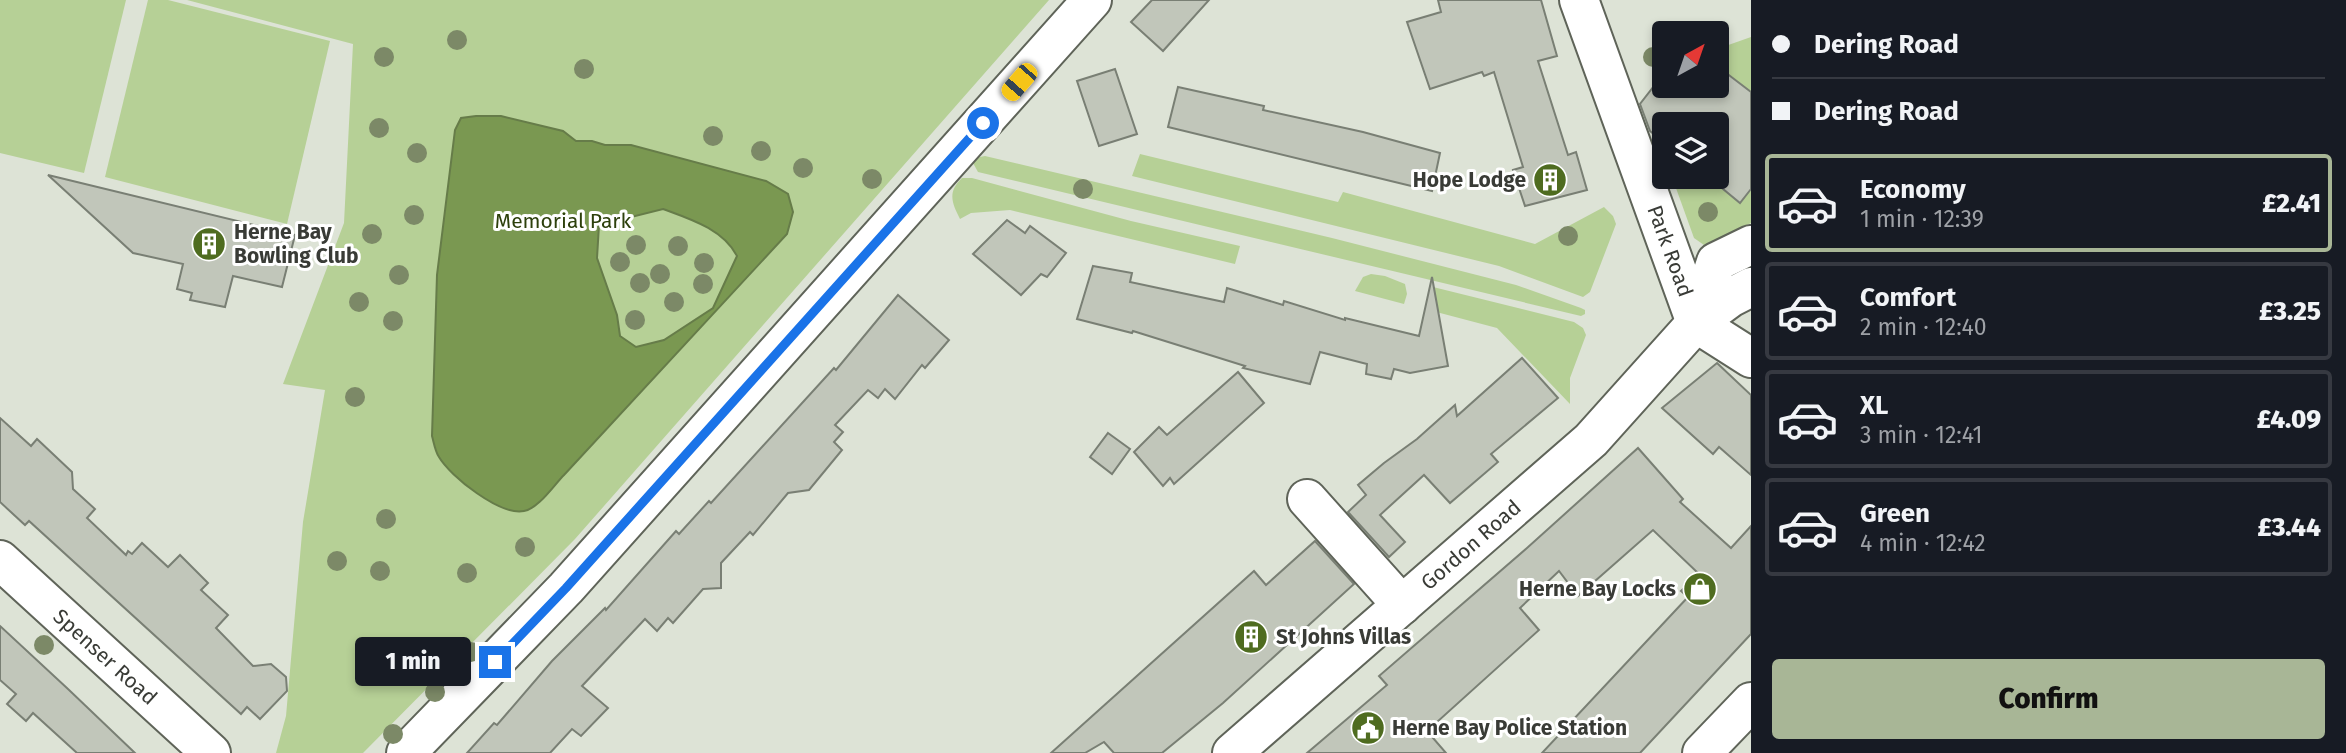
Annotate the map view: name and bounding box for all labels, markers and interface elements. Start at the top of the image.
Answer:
north arrow [1652,21,1729,98]
map controls [1652,21,1729,189]
text: Dering Road [1814,29,1959,60]
car [998,59,1041,105]
text: Dering Road [1814,96,1959,127]
route start [967,107,999,139]
button: layers [1652,112,1729,189]
building icon: Hope Lodge [1531,161,1569,199]
place label: Hope Lodge [1413,167,1526,193]
icon: car [1776,172,1839,235]
text: Economy [1860,174,1966,205]
text: £2.41 [2262,188,2321,219]
street label: Park Road [1641,202,1699,300]
text: 1 min · 12:39 [1860,205,1984,233]
park label: Memorial Park [495,208,631,234]
place label: Herne Bay Bowling Club [234,219,358,269]
building icon: Herne Bay Bowling Club [190,225,228,263]
icon: car [1776,280,1839,343]
text: Comfort [1860,282,1956,313]
text: £3.25 [2259,296,2321,327]
text: 2 min · 12:40 [1860,313,1987,341]
icon: car [1776,388,1839,451]
text: XL [1860,390,1888,421]
text: £4.09 [2257,404,2321,435]
text: 3 min · 12:41 [1860,421,1983,449]
street label: Gordon Road [1416,494,1526,596]
icon: car [1776,496,1839,559]
text: Green [1860,498,1930,529]
text: £3.44 [2257,512,2321,543]
text: 4 min · 12:42 [1860,529,1986,557]
shop icon: Herne Bay Locks [1681,570,1719,608]
place label: Herne Bay Locks [1519,576,1676,602]
street label: Spenser Road [48,604,162,710]
building icon: St Johns Villas [1232,618,1270,656]
place label: St Johns Villas [1276,624,1411,650]
callout: 1 min [355,638,470,686]
route end [479,646,511,678]
text: 1 min [385,647,441,675]
button: Confirm [1772,659,2325,739]
public building icon: Herne Bay Police Station [1349,709,1387,747]
place label: Herne Bay Police Station [1392,715,1627,741]

